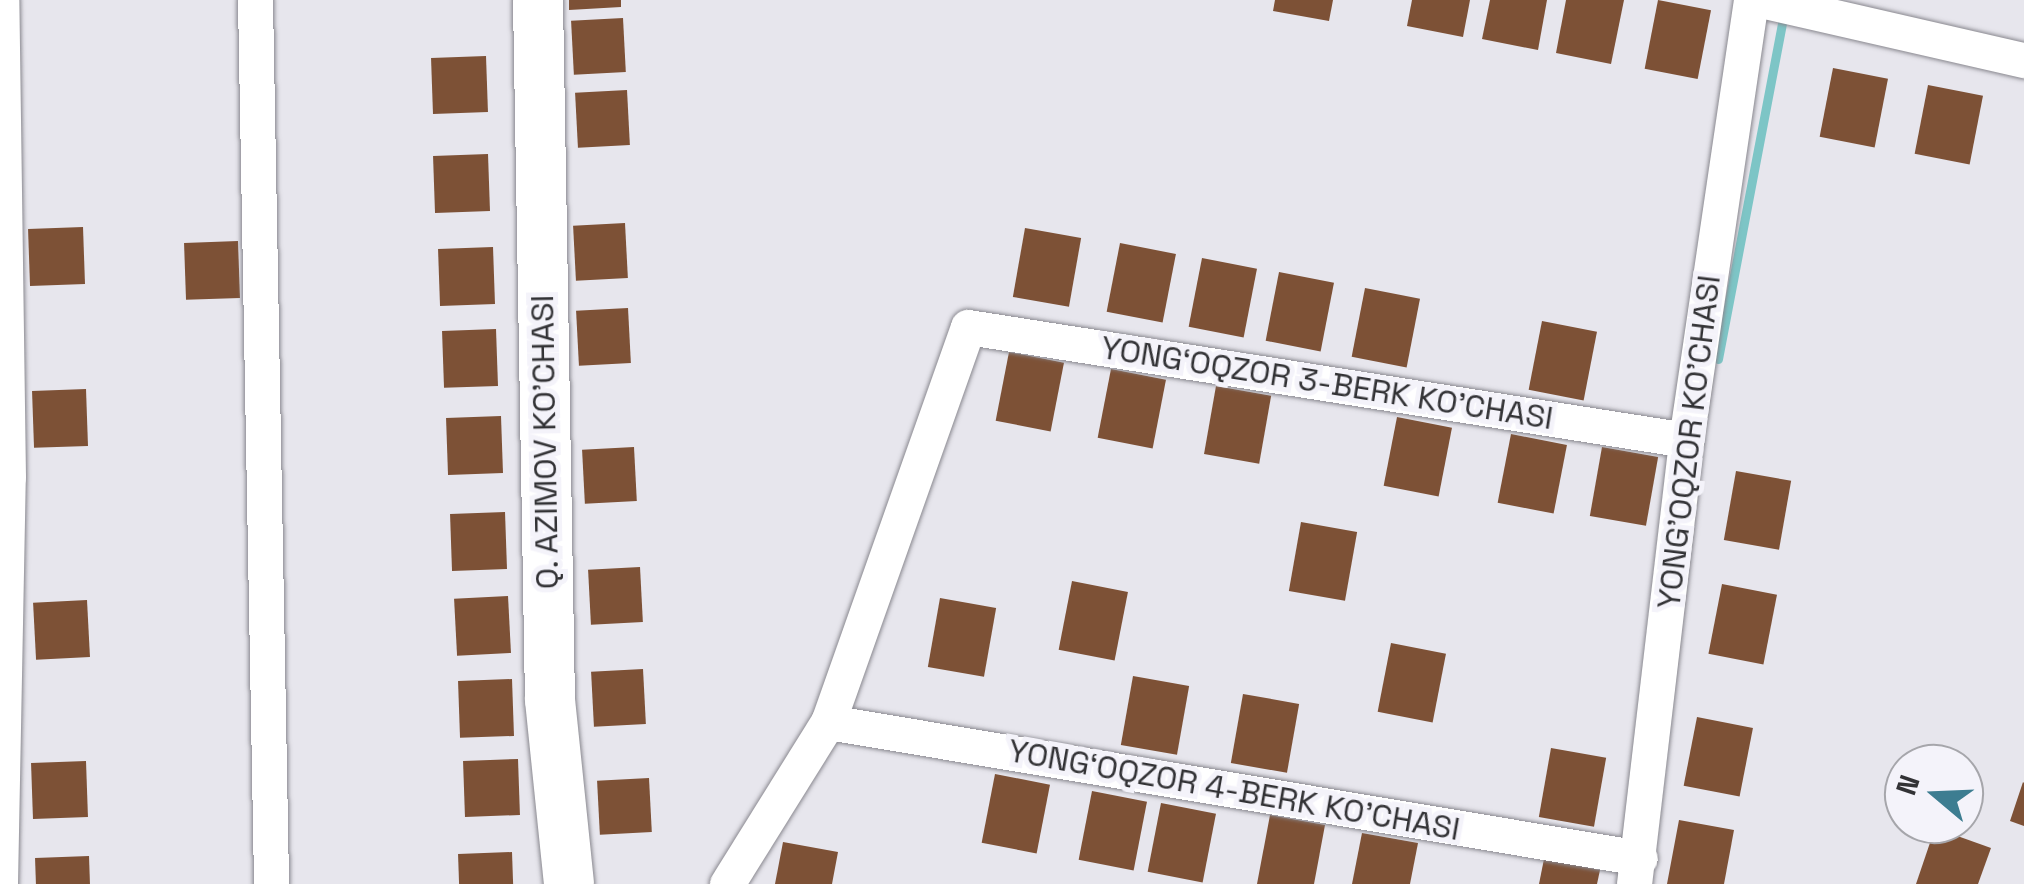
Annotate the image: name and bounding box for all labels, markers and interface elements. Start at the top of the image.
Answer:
street label: YONG'OQZOR KO'CHASI [1649,273,1729,611]
street label: Q. AZIMOV KO'CHASI [523,293,567,591]
street label: YONG‘OQZOR 3-BERK KO'CHASI [1098,328,1556,438]
street label: YONG‘OQZOR 4-BERK KO'CHASI [1005,731,1463,849]
north arrow [1884,744,1984,844]
text: N [1887,770,1928,800]

